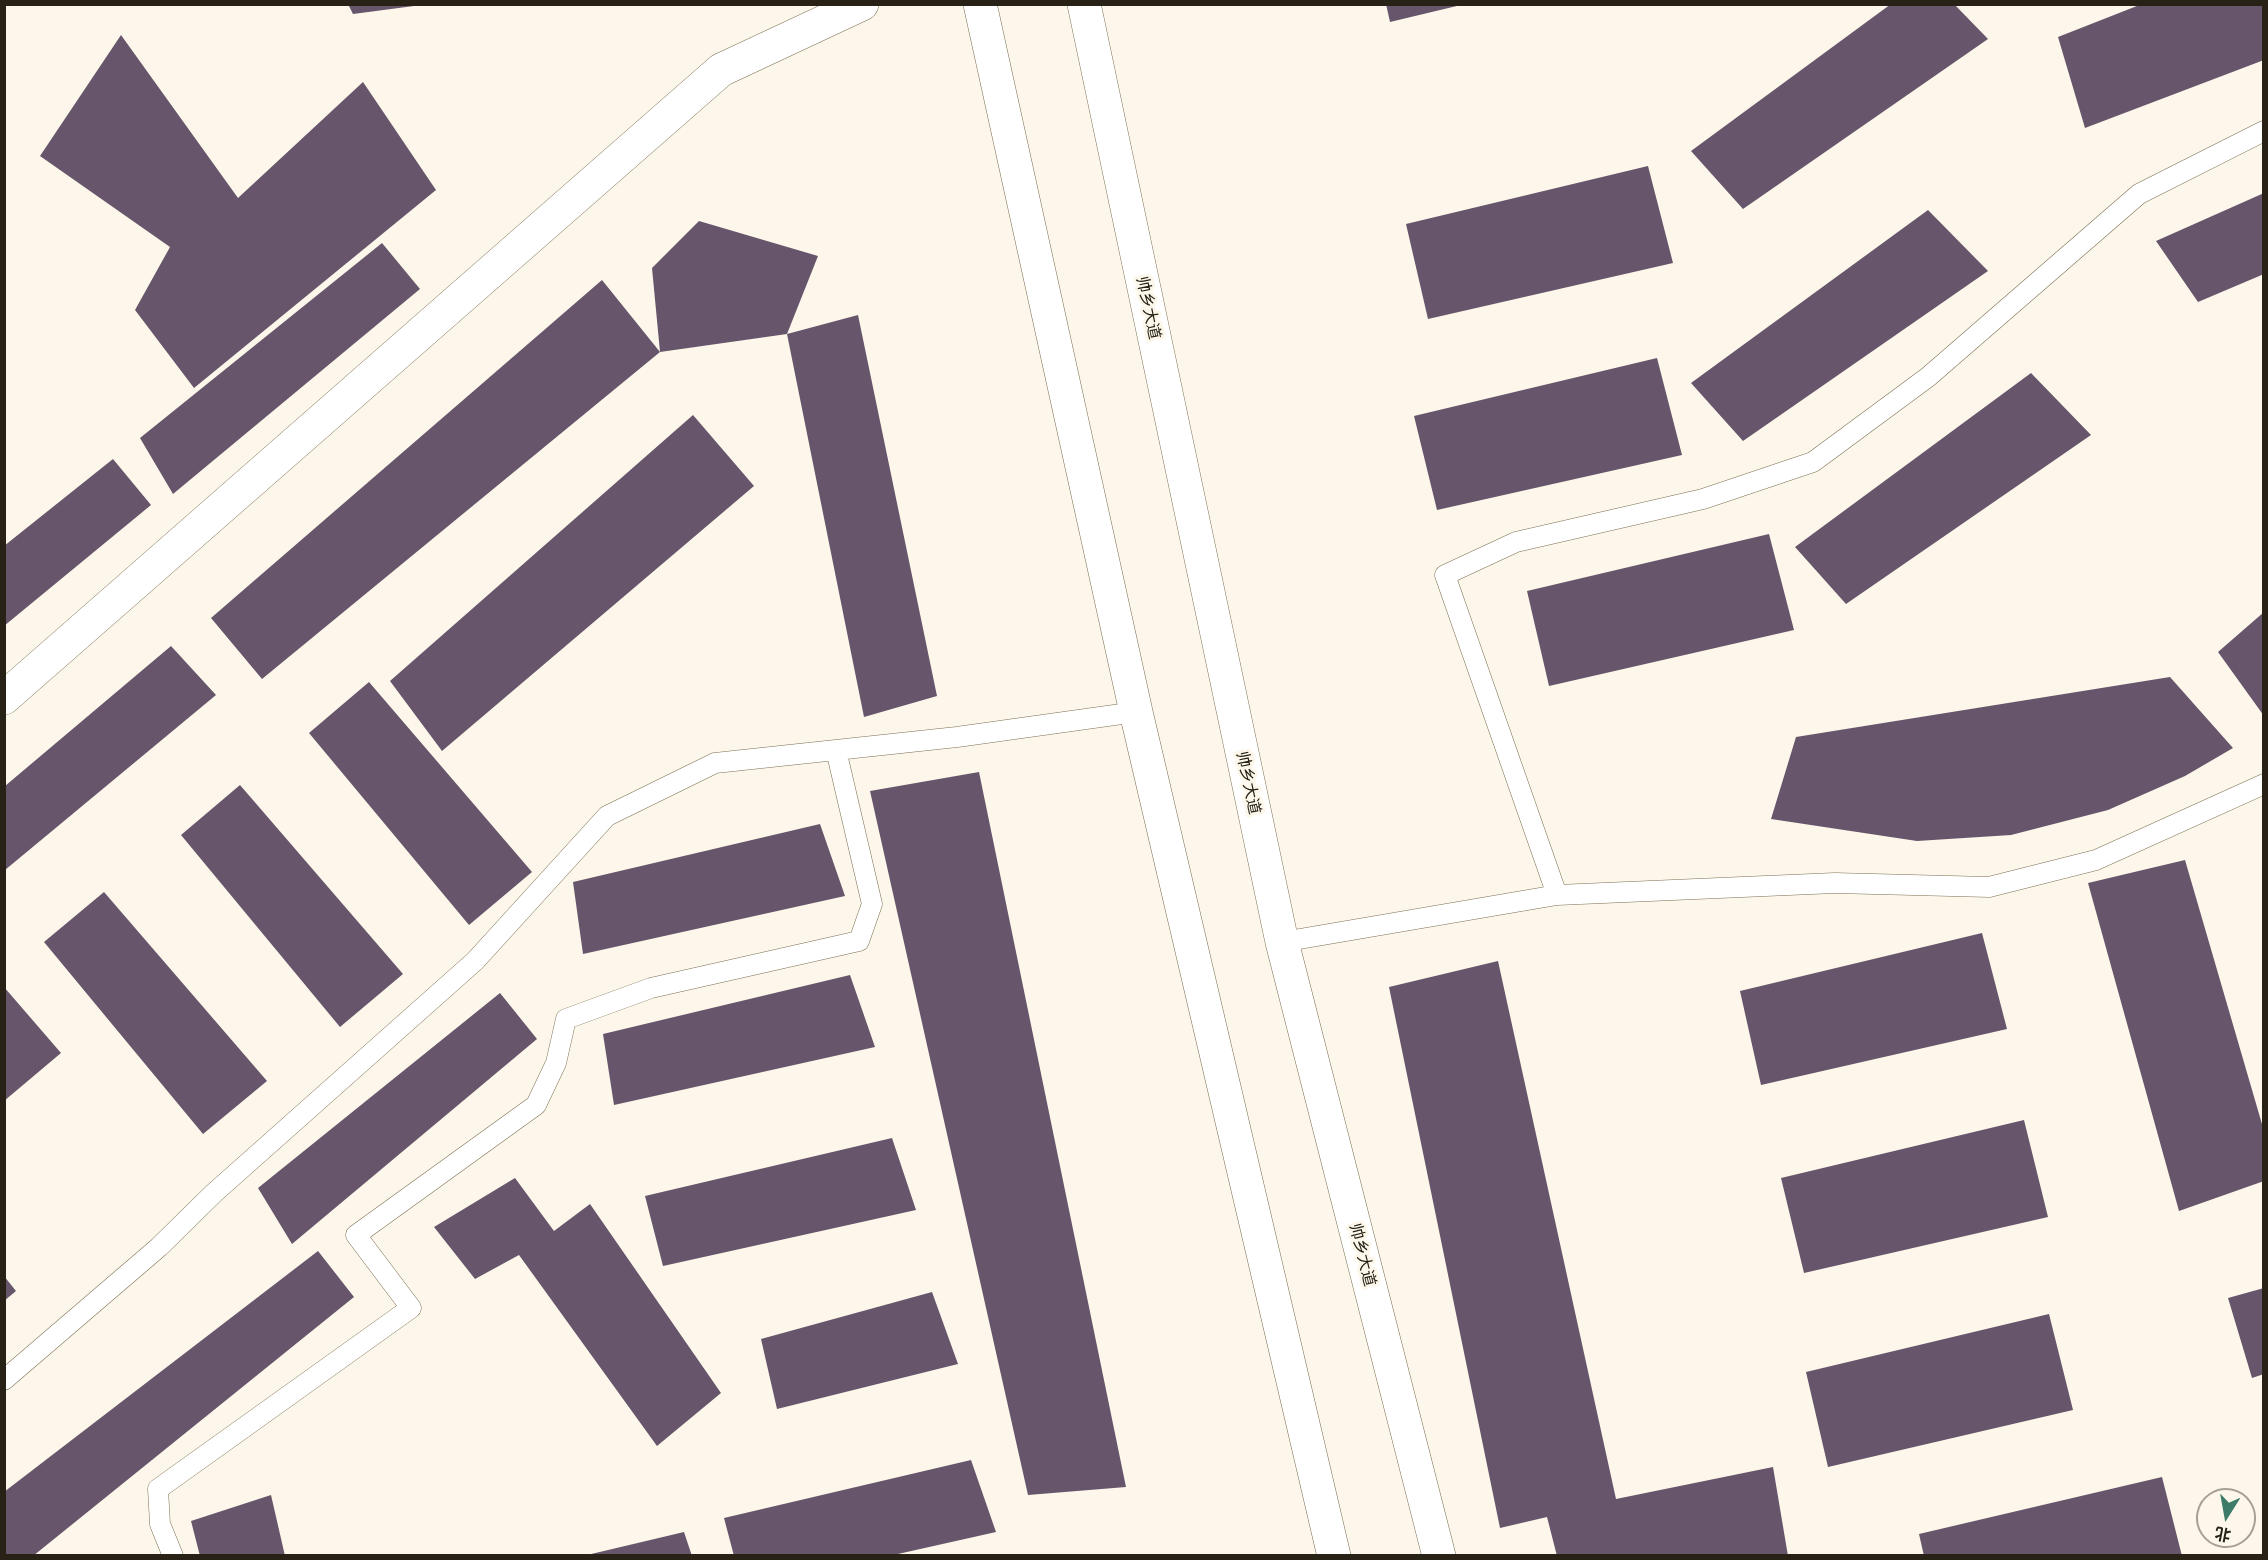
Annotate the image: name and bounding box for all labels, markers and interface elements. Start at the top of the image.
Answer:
street label: 帅乡大道 [1132,275,1164,341]
street label: 帅乡大道 [1232,750,1264,816]
street label: 帅乡大道 [1345,1222,1379,1288]
north arrow [2196,1488,2256,1548]
text: 北 [2213,1523,2233,1545]

